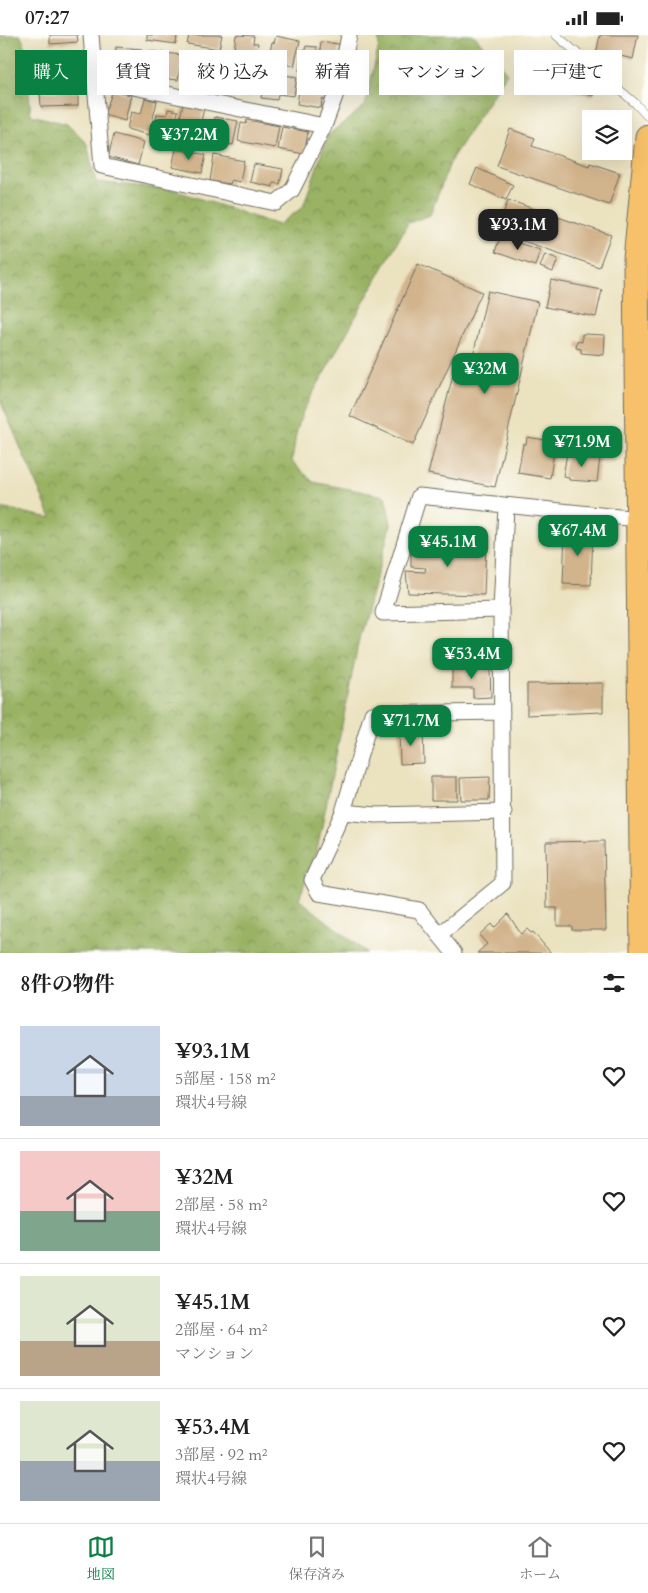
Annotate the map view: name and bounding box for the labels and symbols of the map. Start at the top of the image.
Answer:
pin: ¥37.2M [148,119,230,161]
pin: ¥93.1M [477,209,559,251]
pin: ¥32M [455,353,515,395]
pin: ¥71.9M [541,425,623,468]
pin: ¥67.4M [537,515,619,557]
pin: ¥45.1M [407,525,489,568]
pin: ¥53.4M [431,637,513,680]
pin: ¥71.7M [370,705,452,747]

